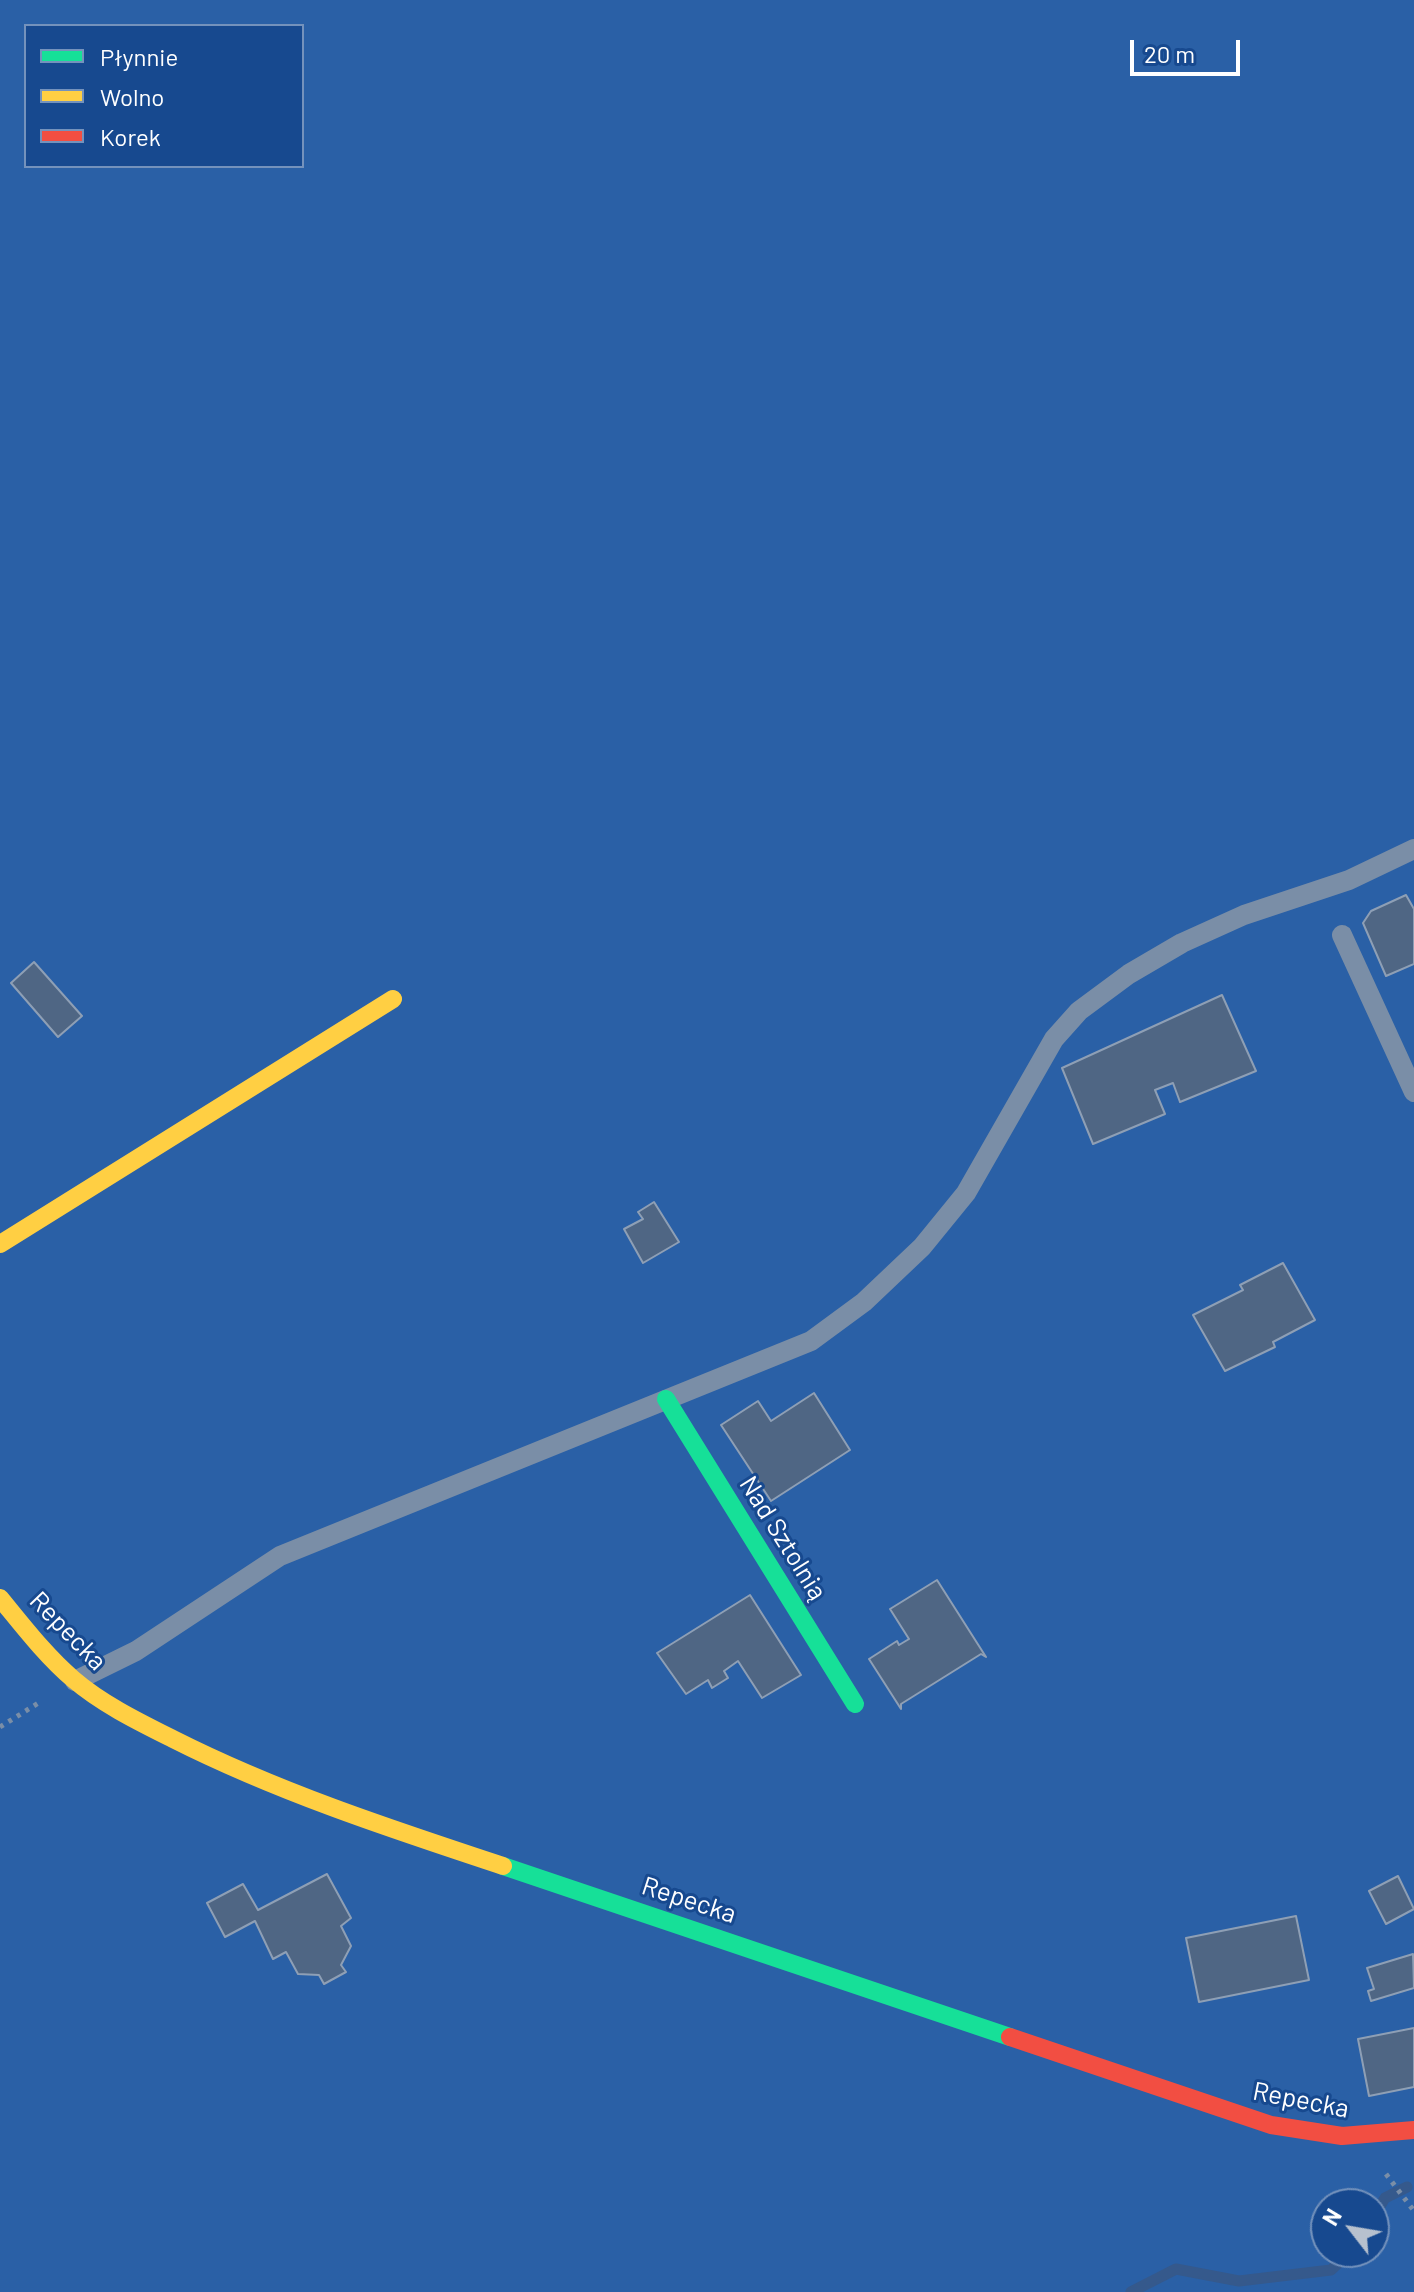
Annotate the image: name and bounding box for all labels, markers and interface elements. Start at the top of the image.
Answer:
legend [24,24,304,168]
scale bar [1134,24,1244,74]
text: 20 m [1144,39,1195,68]
text: Płynnie [100,42,178,71]
text: Wolno [100,82,164,111]
text: Korek [100,122,161,151]
street label: Nad Sztolnią [733,1470,833,1606]
street label: Repecka [23,1585,113,1677]
street label: Repecka [638,1870,740,1930]
street label: Repecka [1250,2075,1352,2125]
north arrow [1310,2188,1390,2268]
text: N [1316,2204,1346,2230]

